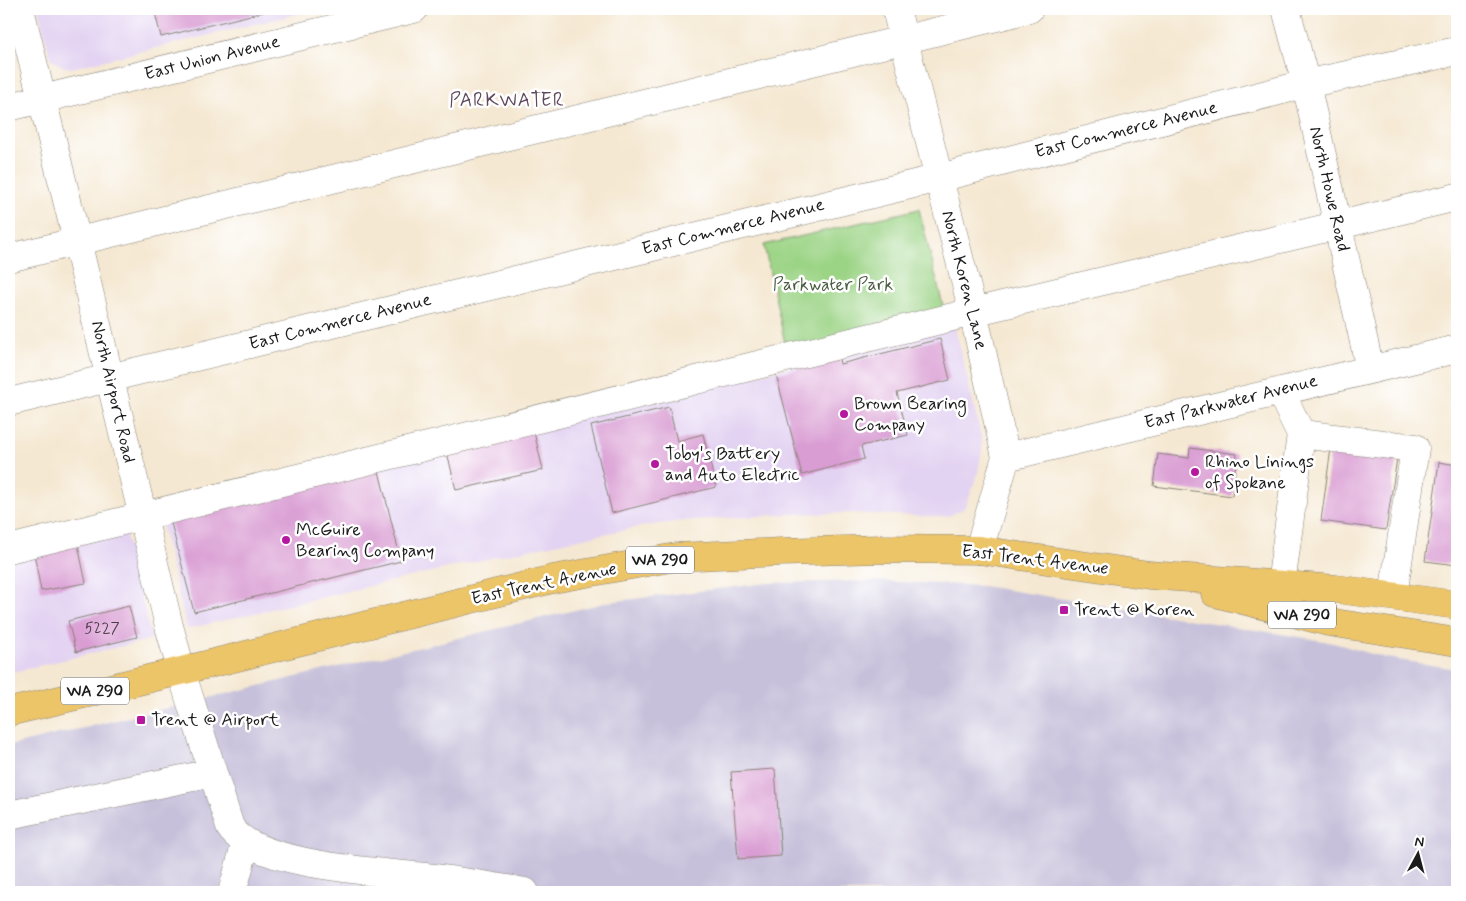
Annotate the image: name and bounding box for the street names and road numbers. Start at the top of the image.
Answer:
street label: East Union Avenue [142,30,282,86]
street label: East Commerce Avenue [1032,96,1220,164]
street label: North Howe Road [1303,124,1355,254]
street label: East Commerce Avenue [639,193,827,261]
street label: North Koren Lane [935,208,993,352]
street label: East Commerce Avenue [246,288,434,356]
street label: North Airport Road [85,319,141,465]
street label: East Parkwater Avenue [1142,369,1320,435]
street label: East Trent Avenue [960,539,1110,581]
road number: WA 290 [626,546,694,574]
street label: East Trent Avenue [469,557,619,611]
road number: WA 290 [1268,602,1336,628]
road number: WA 290 [61,678,129,704]

